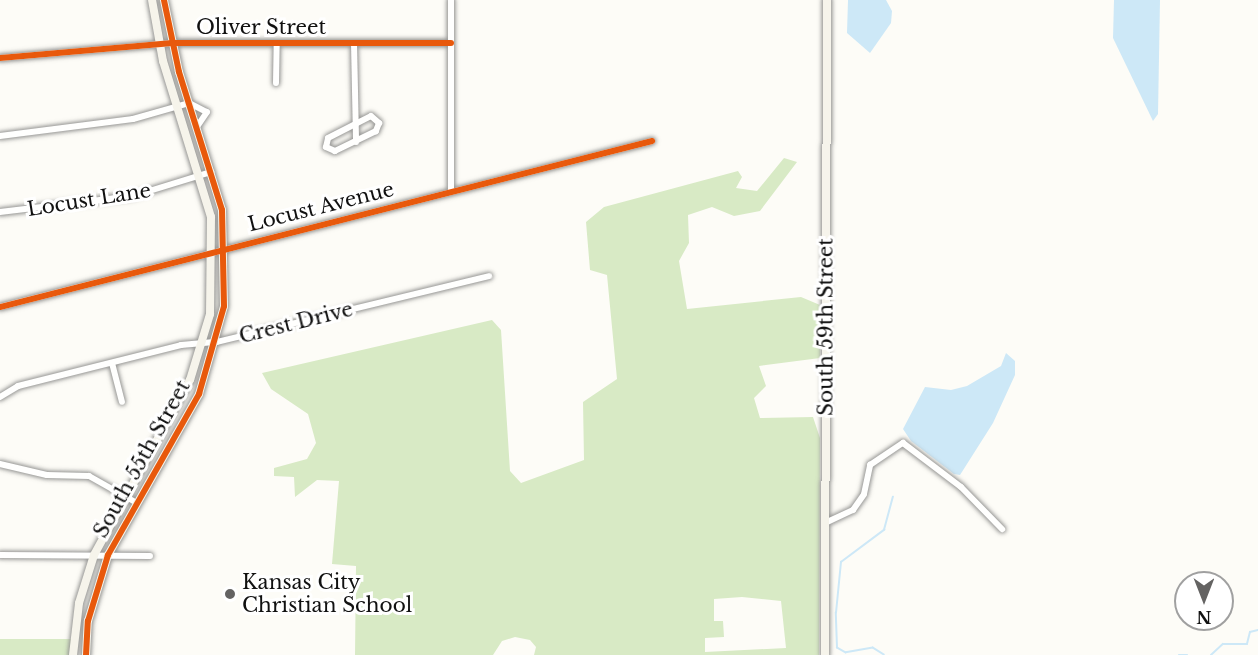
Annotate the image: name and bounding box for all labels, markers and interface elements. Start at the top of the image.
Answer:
street label: Oliver Street [196,15,326,39]
street label: Locust Avenue [245,177,397,237]
street label: Locust Lane [25,178,153,222]
street label: South 59th Street [814,238,838,416]
street label: Crest Drive [237,297,355,349]
street label: South 55th Street [89,376,195,542]
place label: Kansas City Christian School [242,570,412,617]
north arrow [1174,571,1234,631]
marker: Kansas City Christian School [223,587,237,601]
text: N [1196,607,1212,627]

